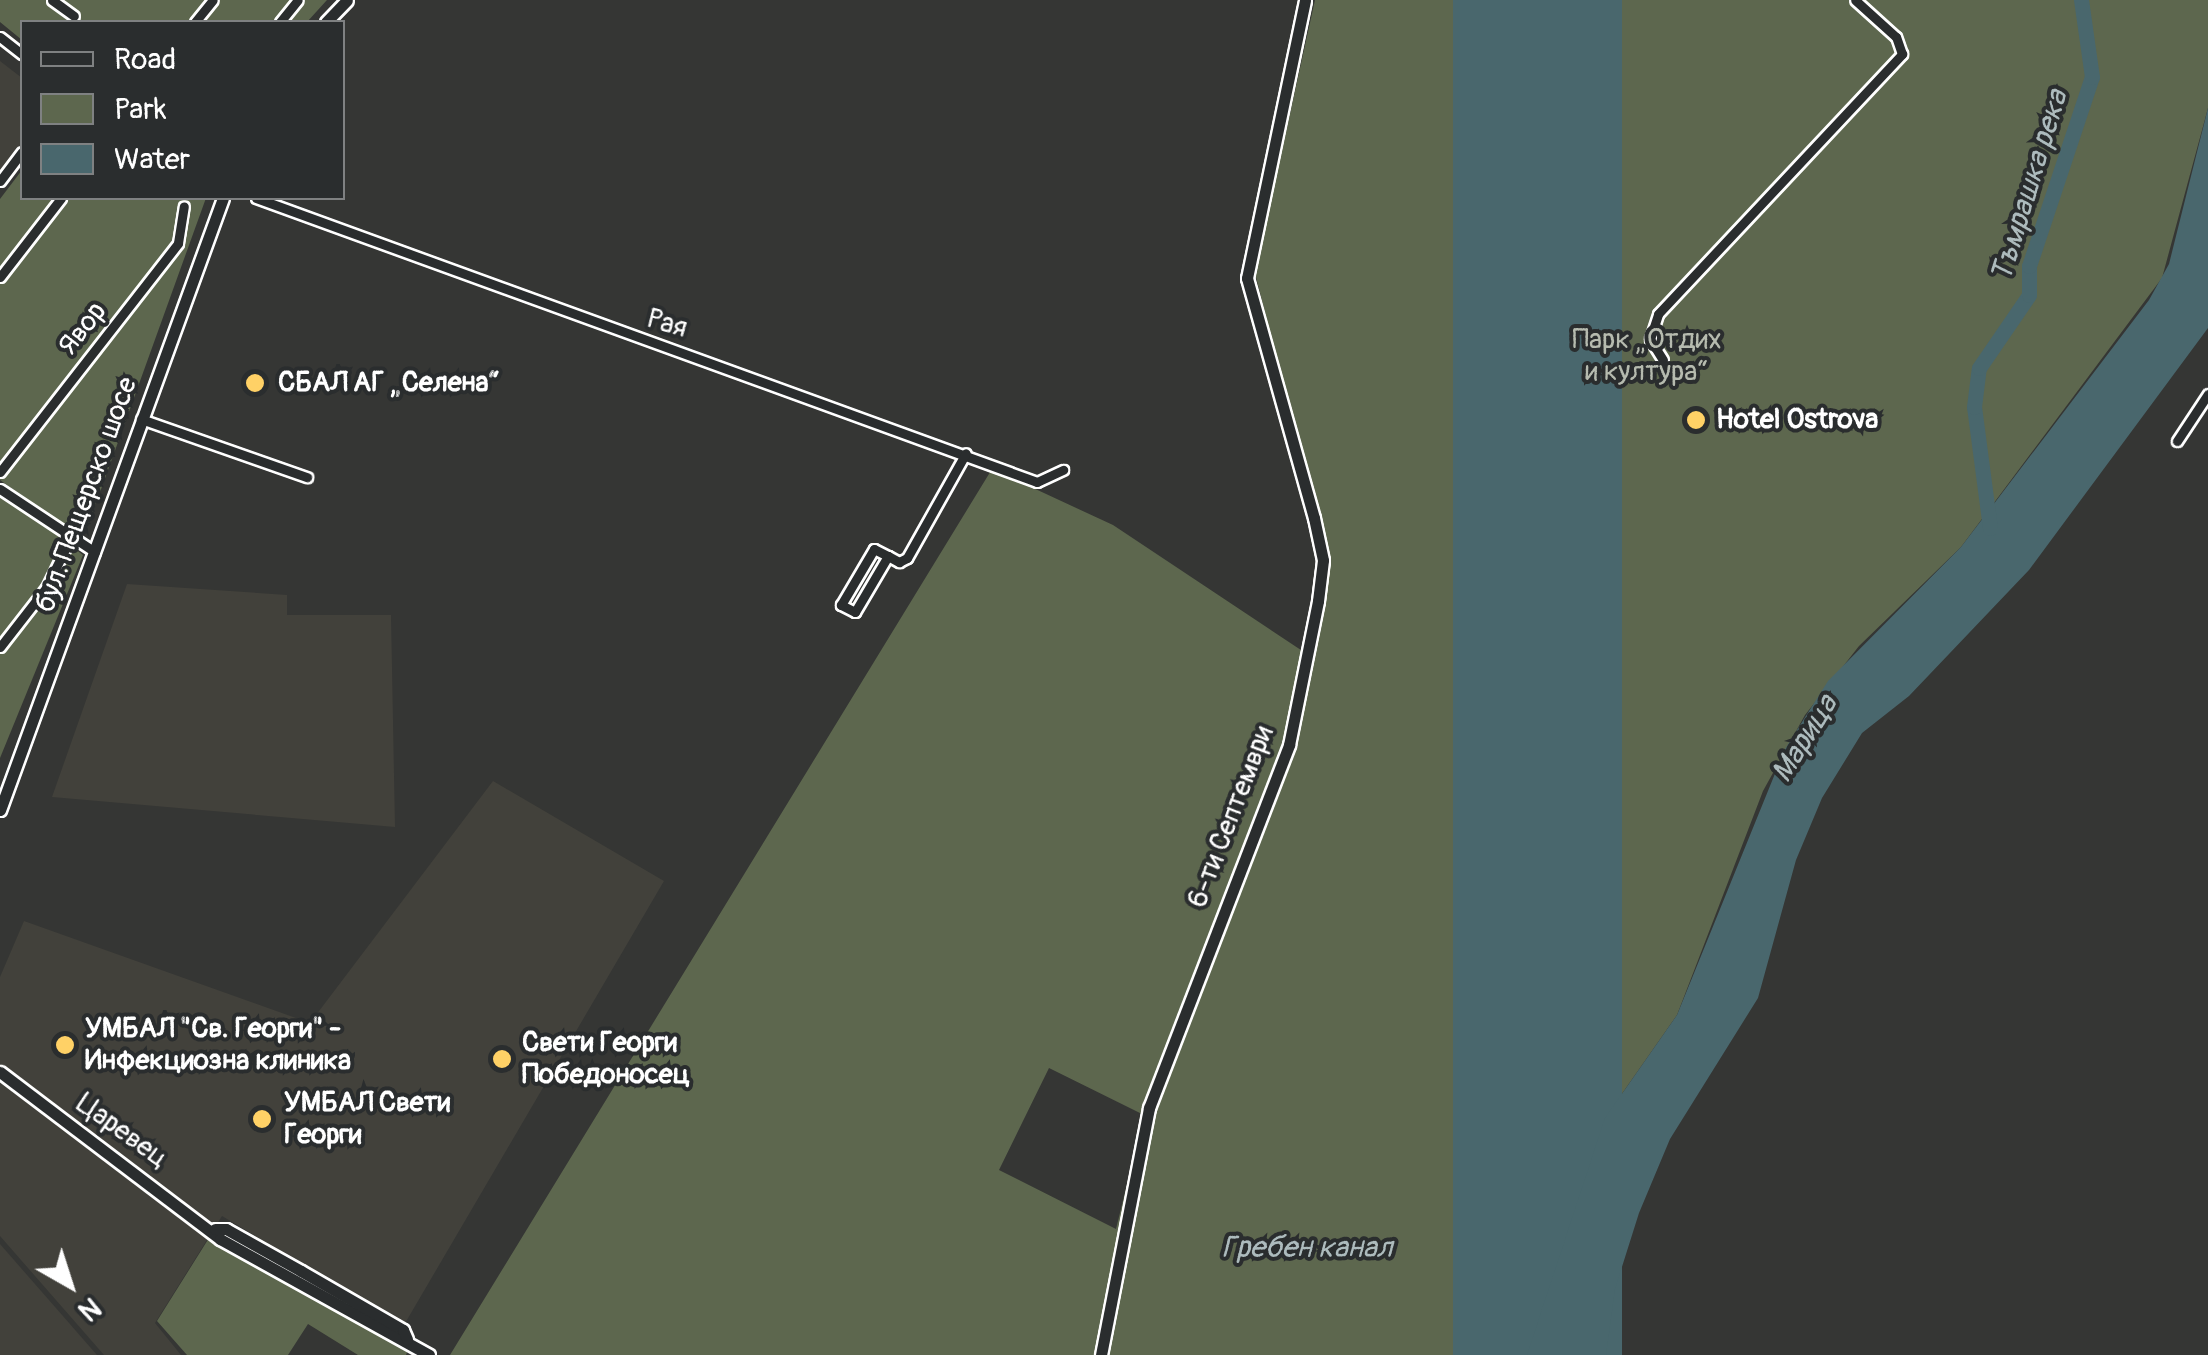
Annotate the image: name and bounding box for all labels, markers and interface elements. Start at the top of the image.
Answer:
legend [20,20,345,200]
text: Road [114,41,176,78]
water label: Тъмрашка река [1984,86,2076,286]
text: Park [114,91,167,128]
text: Water [114,141,190,178]
street label: Явор [52,296,114,362]
street label: Рая [643,302,691,346]
park label: Парк „Отдих и култура“ [1572,323,1722,389]
place label: СБАЛ АГ „Селена“ [278,366,500,400]
marker: СБАЛ АГ „Селена“ [242,370,268,396]
street label: бул. Пещерско шосе [29,373,145,617]
place label: Hotel Ostrova [1716,403,1878,437]
marker: Hotel Ostrova [1685,409,1707,431]
water label: Марица [1764,689,1846,789]
street label: 6-ти Септември [1181,721,1281,913]
place label: УМБАЛ "Св. Георги" - Инфекциозна клиника [85,1012,351,1078]
place label: Свети Георги Победоносец [522,1026,690,1092]
marker: УМБАЛ "Св. Георги" - Инфекциозна клиника [54,1034,76,1056]
marker: Свети Георги Победоносец [491,1048,513,1070]
place label: УМБАЛ Свети Георги [284,1086,450,1152]
street label: Царевец [70,1087,174,1175]
marker: УМБАЛ Свети Георги [249,1106,275,1132]
water label: Гребен канал [1222,1230,1392,1266]
north arrow [20,1235,120,1335]
text: N [71,1289,108,1328]

